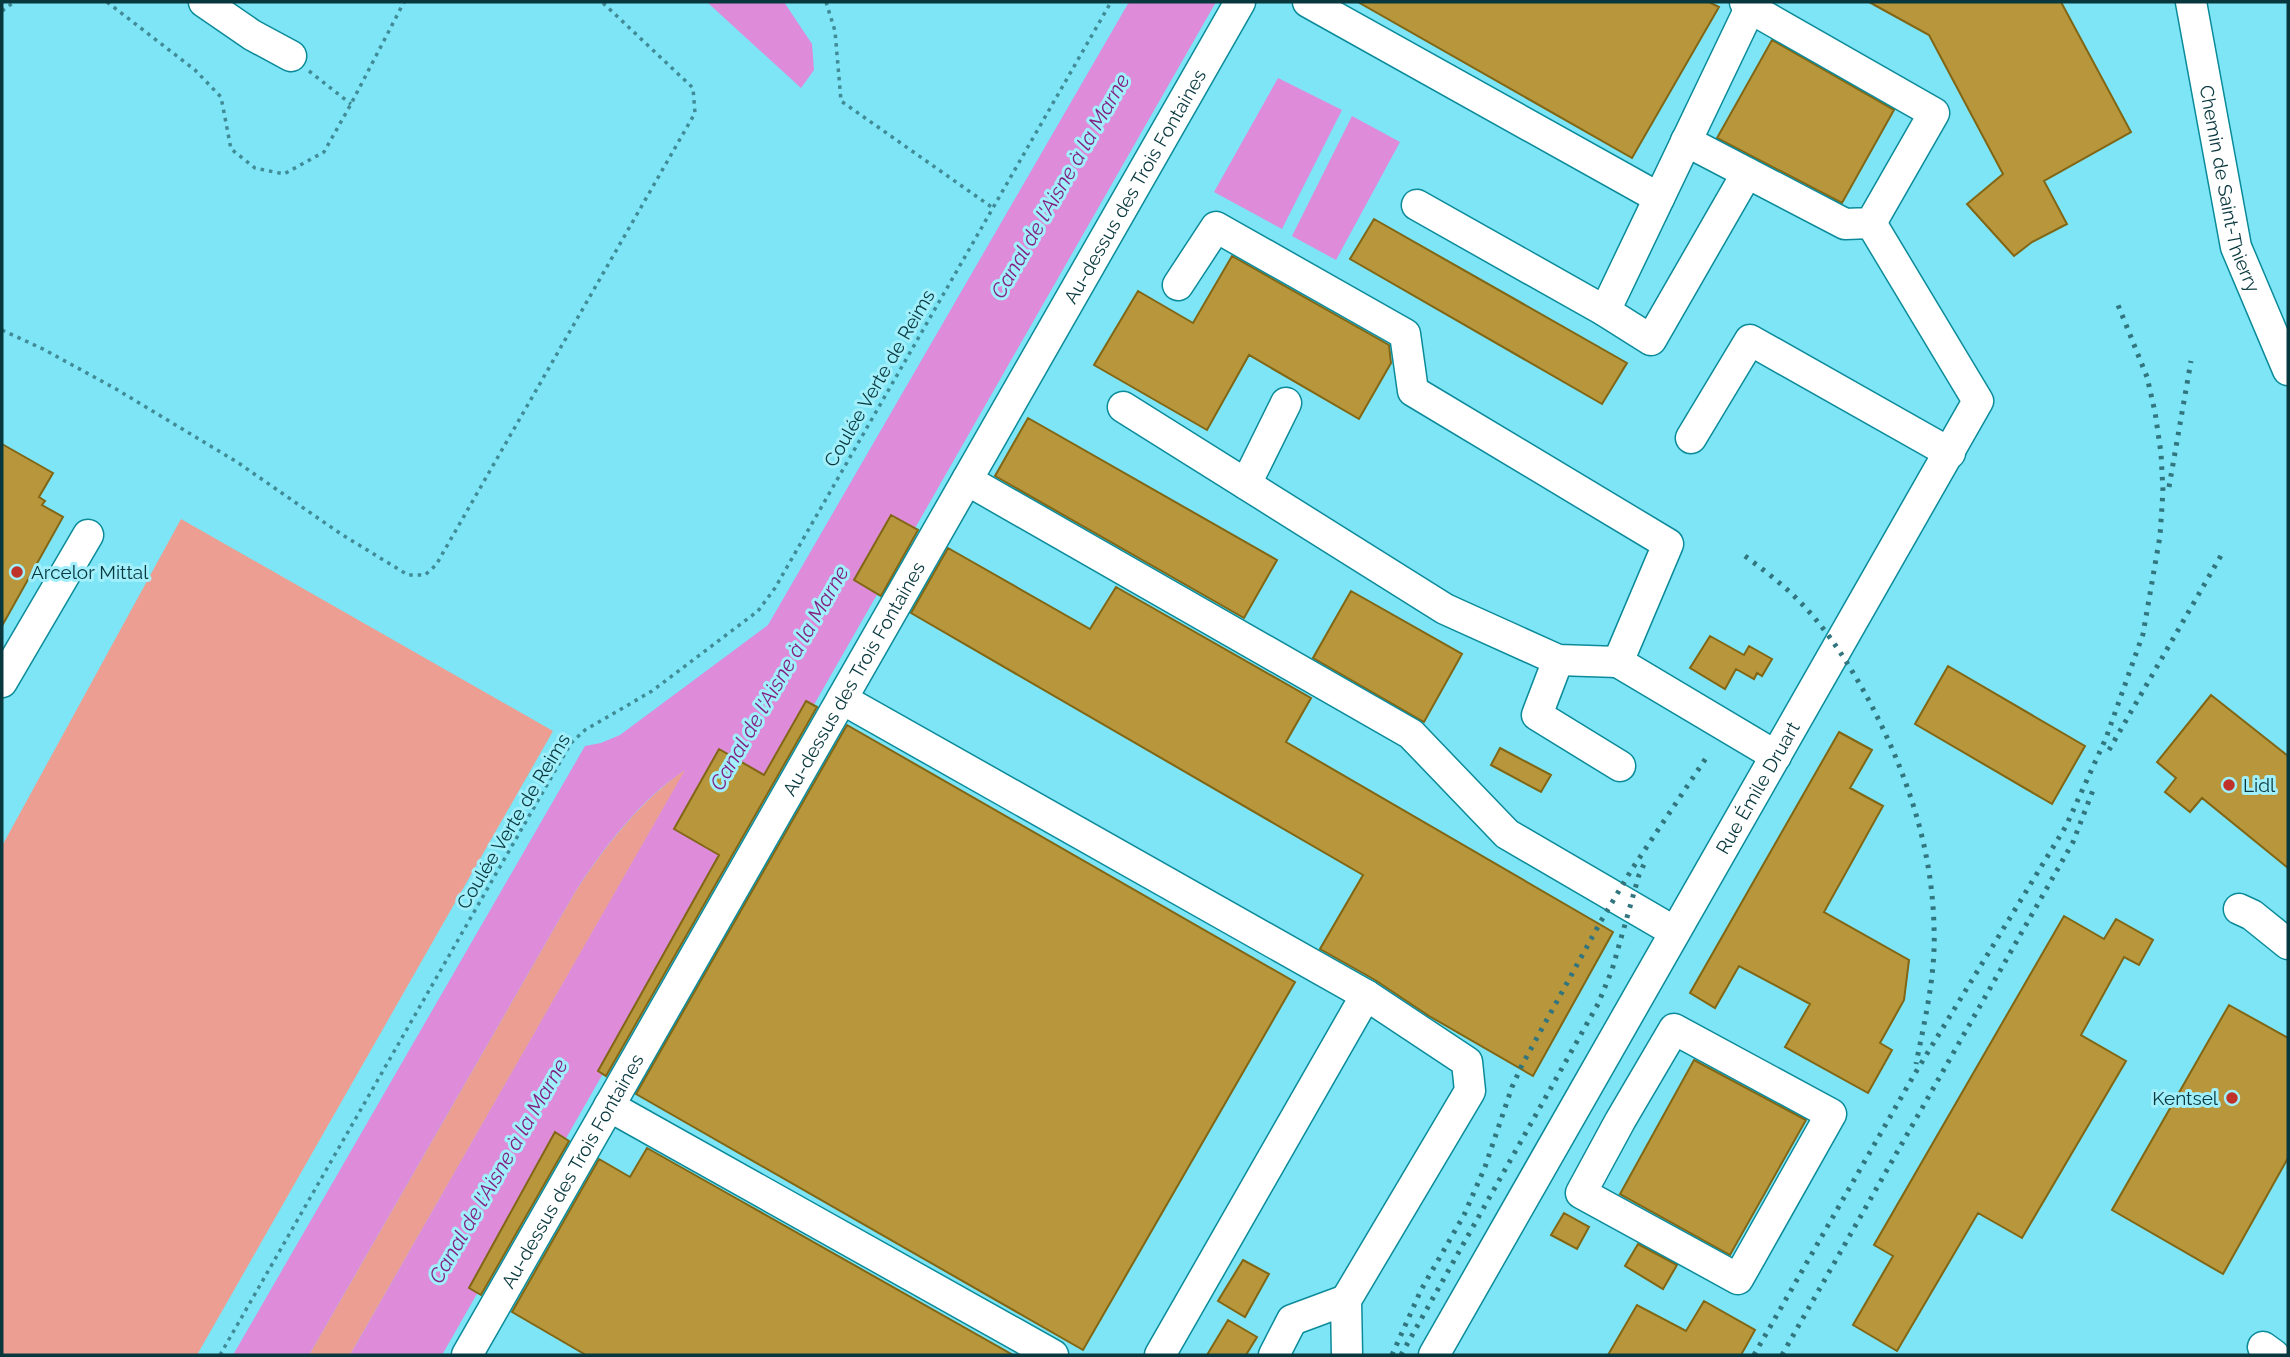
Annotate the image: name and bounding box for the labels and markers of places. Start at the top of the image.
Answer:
place label: Arcelor Mittal [31,561,149,583]
marker: Arcelor Mittal [9,564,25,580]
place label: Lidl [2243,774,2276,796]
marker: Lidl [2221,777,2237,793]
place label: Kentsel [2152,1087,2219,1109]
marker: Kentsel [2224,1090,2240,1106]

